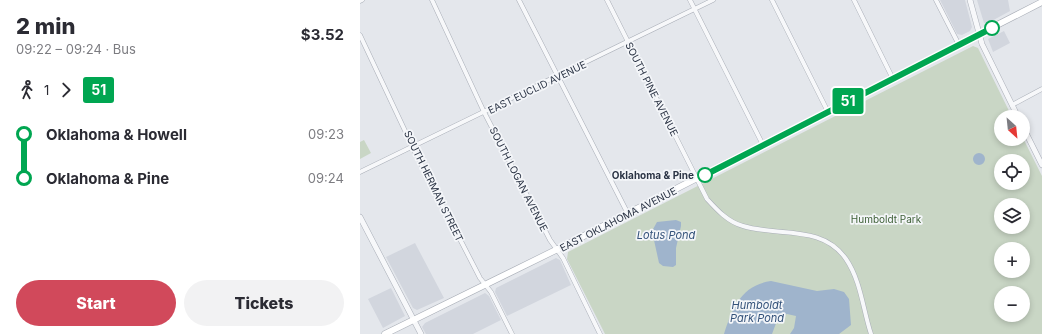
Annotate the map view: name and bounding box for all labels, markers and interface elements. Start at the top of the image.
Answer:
text: 2 min [16,13,75,39]
unlabelled marker [984,20,1000,36]
text: $3.52 [301,25,344,44]
street label: SOUTH PINE AVENUE [623,40,681,138]
text: 09:22 – 09:24 · Bus [16,41,136,57]
street label: EAST EUCLID AVENUE [486,58,588,116]
icon: walk [16,79,38,101]
icon: forward [55,79,77,101]
text: 51 [91,81,106,98]
text: 1 [44,82,49,98]
line badge: 51 [830,88,866,114]
text: 51 [841,92,855,109]
north arrow [994,110,1030,146]
map controls [994,110,1030,322]
text: Oklahoma & Howell [46,125,187,144]
street label: SOUTH LOGAN AVENUE [487,125,551,233]
text: 09:23 [308,126,344,142]
street label: SOUTH HERMAN STREET [402,128,466,244]
button: locate [994,154,1030,190]
marker: Oklahoma & Pine [697,167,713,183]
text: Oklahoma & Pine [46,169,169,188]
place label: Oklahoma & Pine [612,169,694,181]
text: 09:24 [308,170,344,186]
street label: EAST OKLAHOMA AVENUE [558,184,678,254]
button: layers [994,198,1030,234]
park label: Humboldt Park [851,213,922,225]
water label: Lotus Pond [637,228,696,242]
button: + [994,242,1030,278]
button: Start [16,280,176,326]
button: Tickets [184,280,344,326]
button: − [994,286,1030,322]
water label: Humboldt Park Pond [730,298,784,325]

